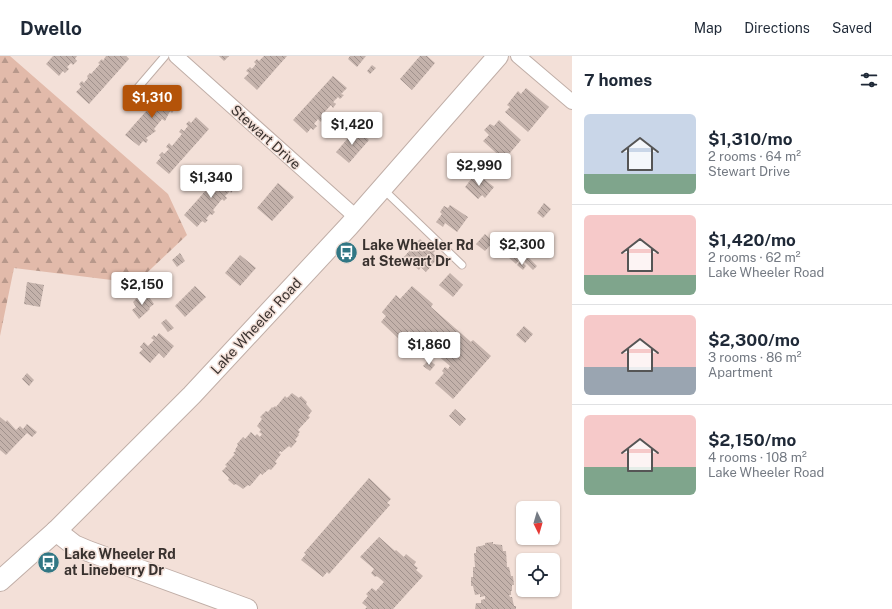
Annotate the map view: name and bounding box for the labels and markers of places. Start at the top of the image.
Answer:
pin: $1,310 [119,85,185,119]
pin: $1,420 [319,112,385,146]
pin: $2,990 [446,153,512,187]
pin: $1,340 [178,165,244,199]
pin: $2,300 [489,232,555,266]
place label: Lake Wheeler Rd at Stewart Dr [362,237,474,269]
bus stop icon: Lake Wheeler Rd at Stewart Dr [334,240,360,266]
pin: $2,150 [109,272,175,306]
pin: $1,860 [396,332,462,366]
place label: Lake Wheeler Rd at Lineberry Dr [64,546,176,578]
bus stop icon: Lake Wheeler Rd at Lineberry Dr [35,549,61,575]

